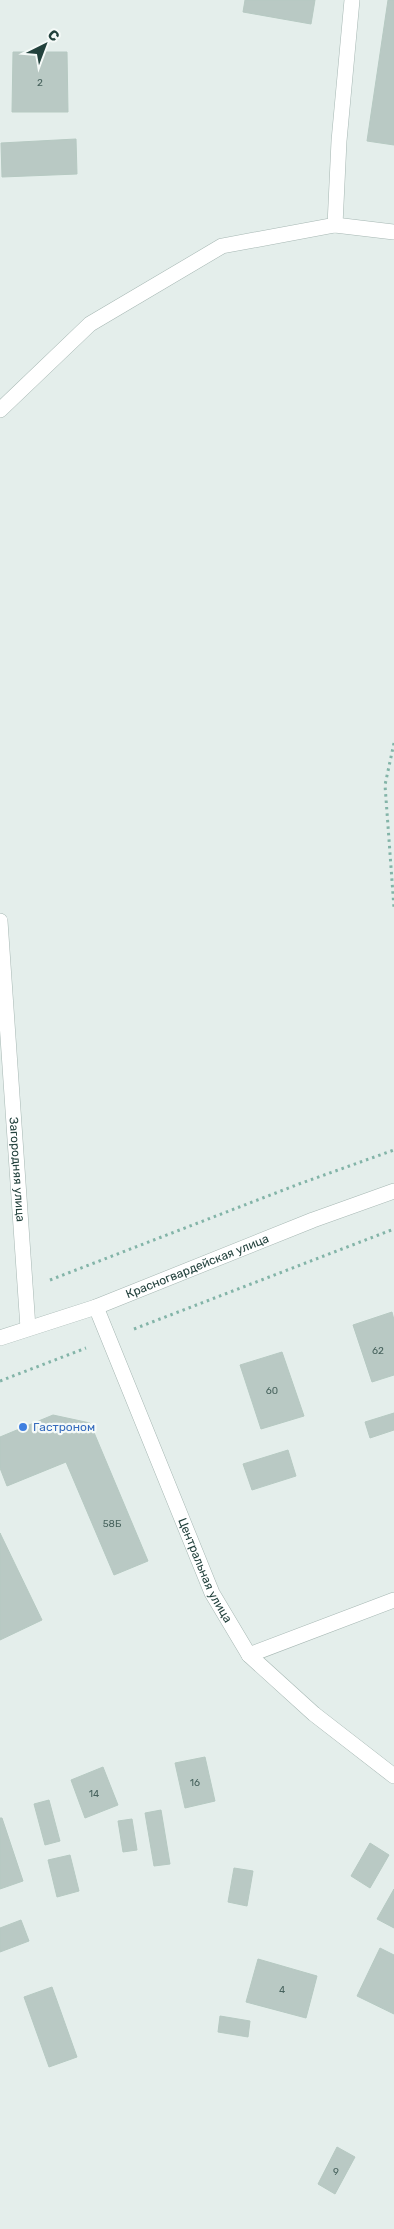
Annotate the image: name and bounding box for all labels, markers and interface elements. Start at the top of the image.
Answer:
north arrow [20,20,70,70]
text: С [44,26,63,45]
house number: 2 [37,77,43,89]
street label: Загородняя улица [6,1116,28,1222]
street label: Красногвардейская улица [124,1231,271,1301]
house number: 62 [372,1345,384,1357]
house number: 60 [266,1385,278,1397]
place label: Гастроном [33,1420,95,1434]
marker: Гастроном [17,1421,29,1433]
street label: Центральная улица [175,1516,235,1625]
house number: 58Б [103,1518,122,1530]
house number: 16 [190,1777,200,1789]
house number: 14 [89,1788,99,1800]
house number: 4 [279,1984,285,1996]
house number: 9 [333,2166,339,2178]

